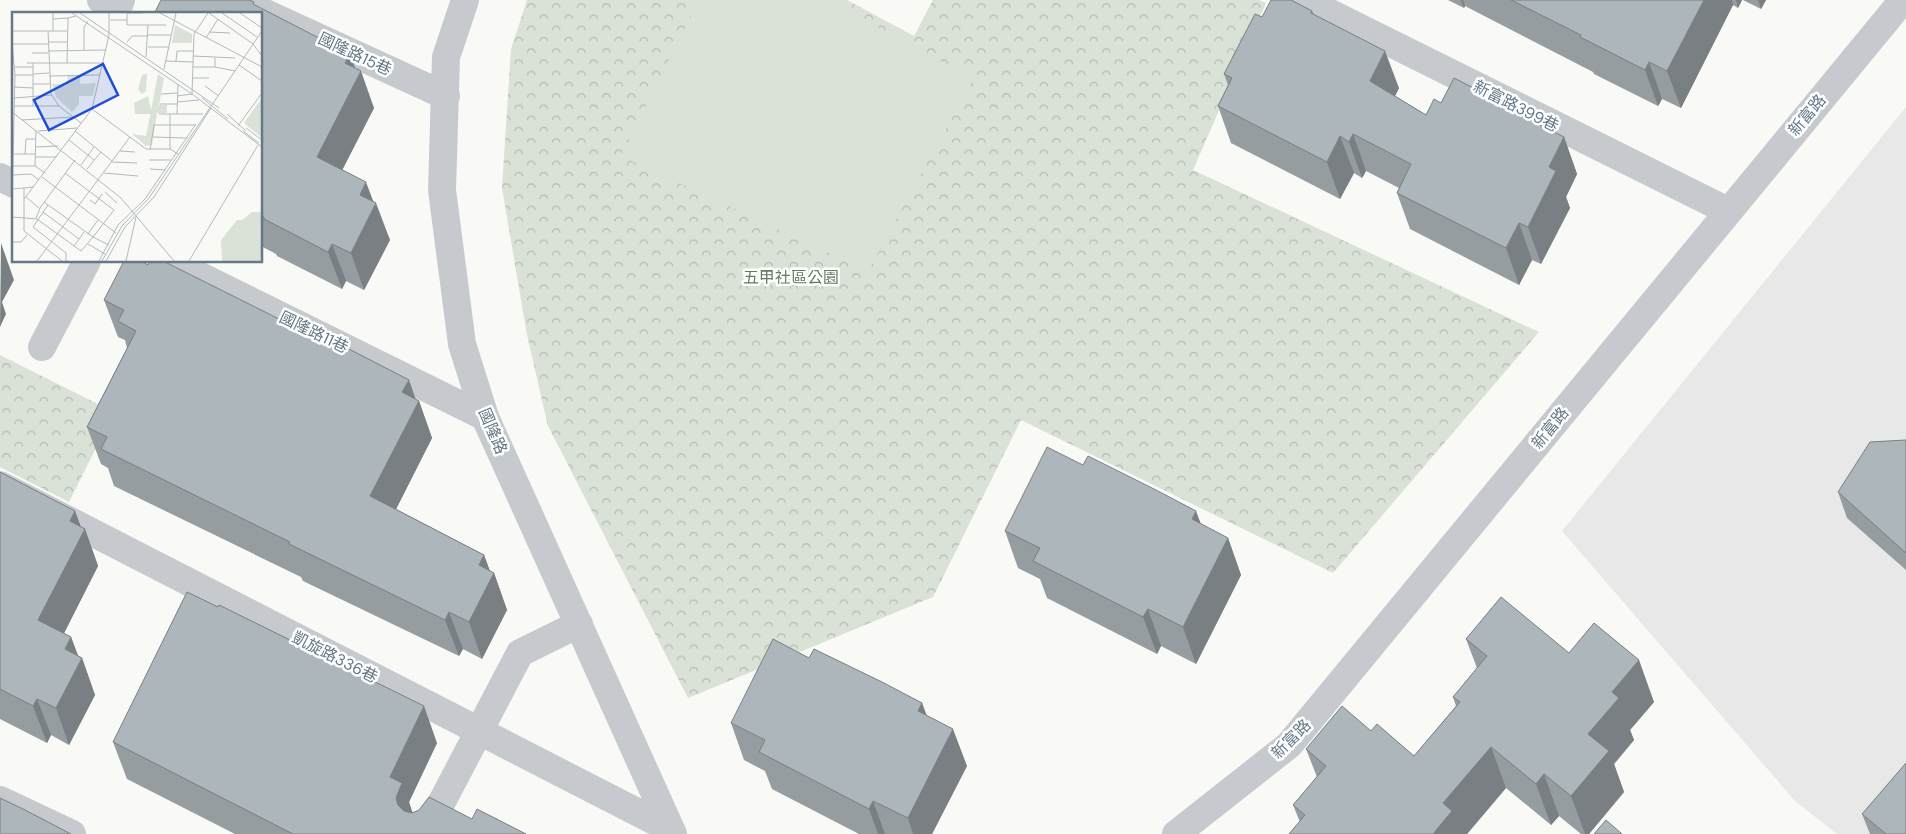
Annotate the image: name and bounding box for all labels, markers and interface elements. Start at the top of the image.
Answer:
inset map [12,12,262,262]
street label: 國隆路15巷 [315,28,395,80]
street label: 新富路399巷 [1470,76,1562,136]
street label: 新富路 [1784,90,1830,140]
park label: 五甲社區公園 [743,267,839,288]
street label: 國隆路11巷 [276,306,352,358]
street label: 新富路 [1527,403,1573,453]
street label: 國隆路 [474,405,512,457]
street label: 凱旋路336巷 [289,627,381,687]
street label: 新富路 [1267,715,1315,763]

